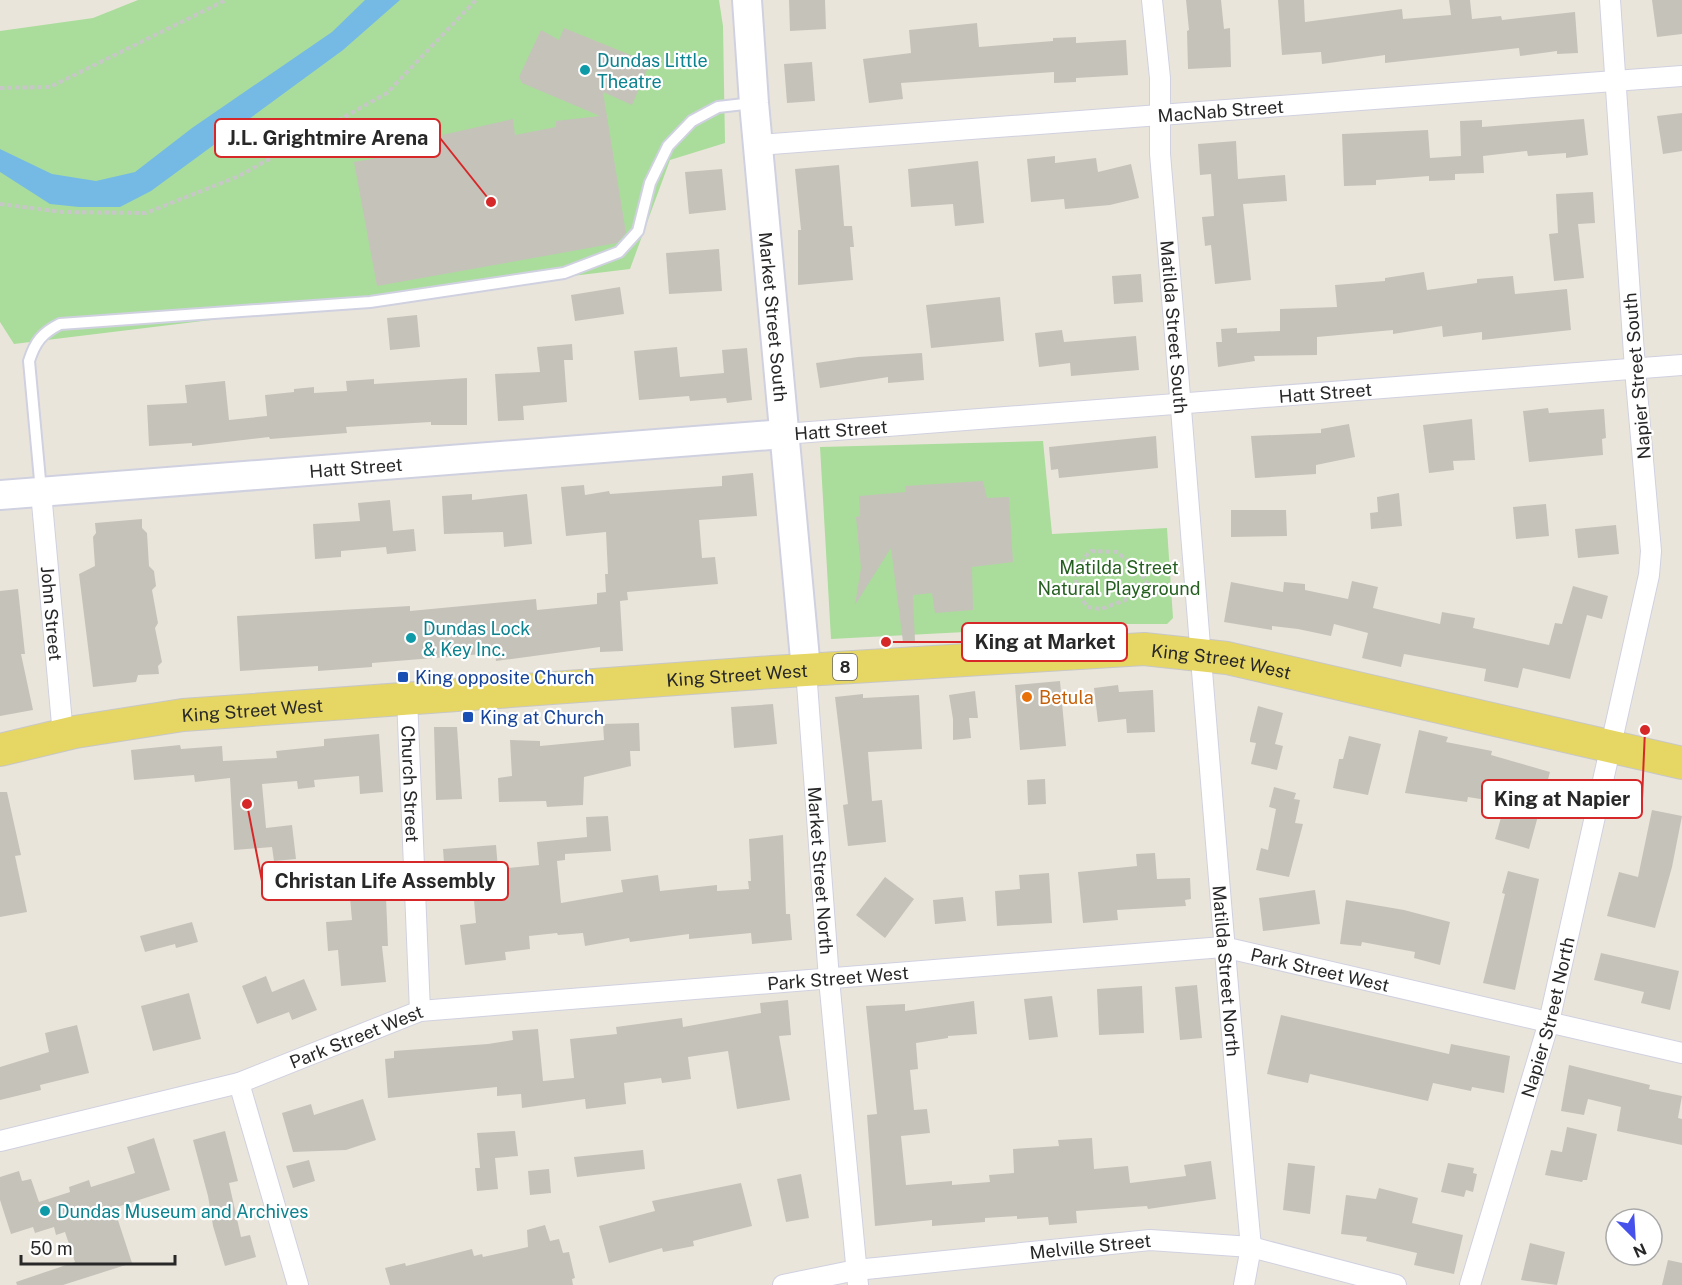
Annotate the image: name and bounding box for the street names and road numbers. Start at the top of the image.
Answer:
street label: MacNab Street [1157,95,1285,126]
street label: Market Street South [755,231,792,403]
street label: Matilda Street South [1157,239,1192,415]
street label: Napier Street South [1619,292,1655,460]
street label: Hatt Street [1278,378,1373,406]
street label: Hatt Street [793,416,888,444]
street label: Hatt Street [309,453,403,481]
street label: John Street [37,565,67,662]
street label: King Street West [1150,639,1293,683]
road number: 8 [833,654,857,680]
street label: King Street West [666,659,808,690]
street label: King Street West [181,694,324,726]
street label: Church Street [398,725,423,843]
street label: Market Street North [804,786,838,955]
street label: Matilda Street North [1209,884,1244,1057]
street label: Napier Street North [1516,935,1578,1100]
street label: Park Street West [1249,943,1392,996]
street label: Park Street West [766,962,909,994]
street label: Park Street West [286,1000,426,1072]
street label: Melville Street [1028,1229,1152,1263]

